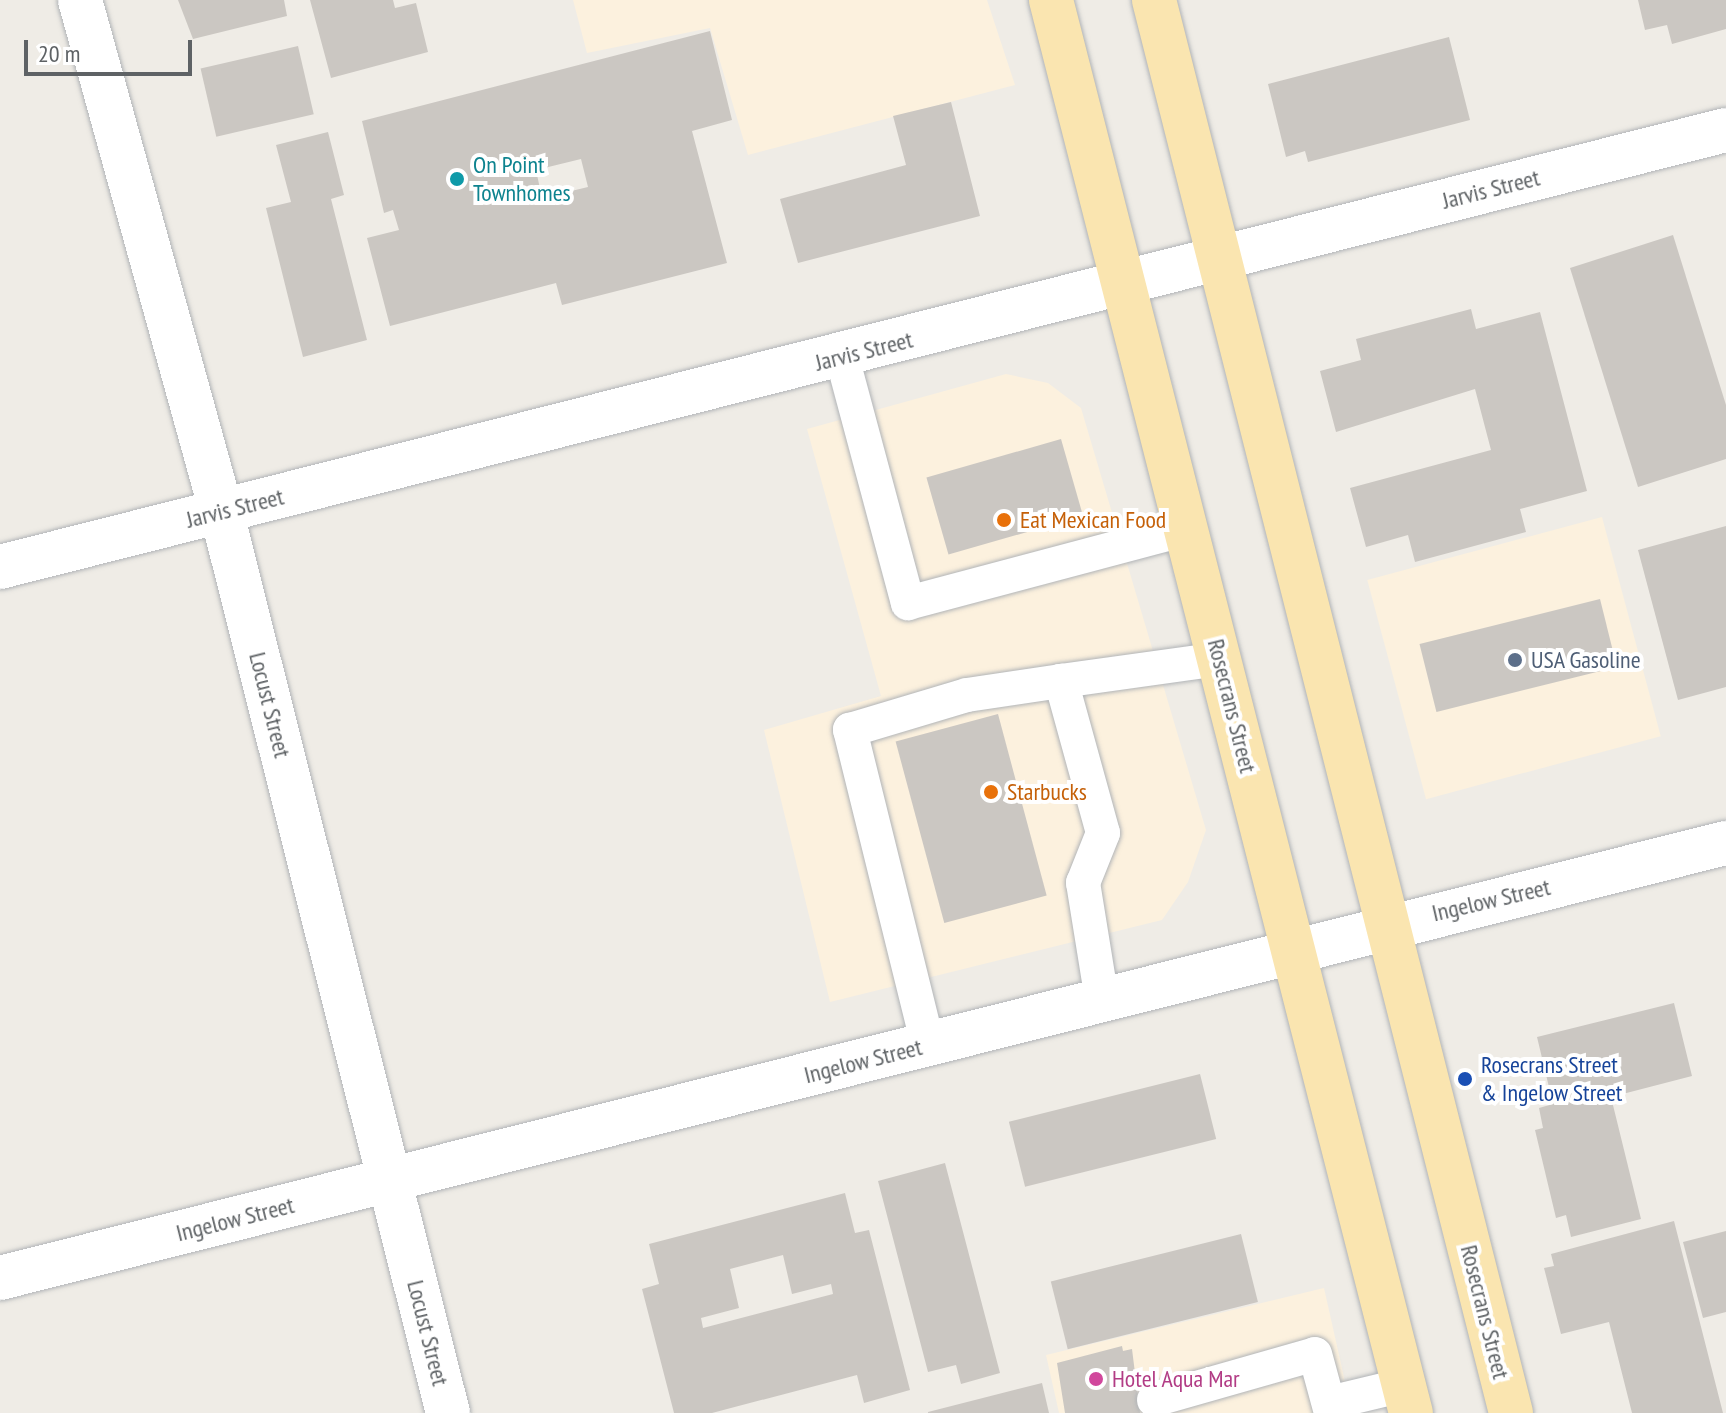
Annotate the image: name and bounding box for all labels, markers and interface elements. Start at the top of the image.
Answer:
scale bar [28,24,196,74]
text: 20 m [38,38,80,69]
place label: On Point Townhomes [473,151,571,207]
street label: Jarvis Street [1439,163,1543,215]
marker: On Point Townhomes [448,170,466,188]
street label: Jarvis Street [812,325,916,377]
street label: Jarvis Street [183,482,287,534]
place label: Eat Mexican Food [1020,506,1166,534]
marker: Eat Mexican Food [995,511,1013,529]
street label: Rosecrans Street [1201,636,1263,776]
place label: USA Gasoline [1531,646,1641,674]
street label: Locust Street [243,649,297,761]
marker: USA Gasoline [1506,651,1524,669]
place label: Starbucks [1007,778,1087,806]
marker: Starbucks [982,783,1000,801]
street label: Ingelow Street [1429,872,1553,928]
street label: Ingelow Street [801,1032,925,1090]
place label: Rosecrans Street & Ingelow Street [1481,1051,1623,1107]
marker: Rosecrans Street & Ingelow Street [1456,1070,1474,1088]
street label: Ingelow Street [173,1190,297,1248]
street label: Rosecrans Street [1454,1242,1516,1382]
street label: Locust Street [401,1277,455,1389]
place label: Hotel Aqua Mar [1112,1365,1240,1393]
marker: Hotel Aqua Mar [1087,1370,1105,1388]

